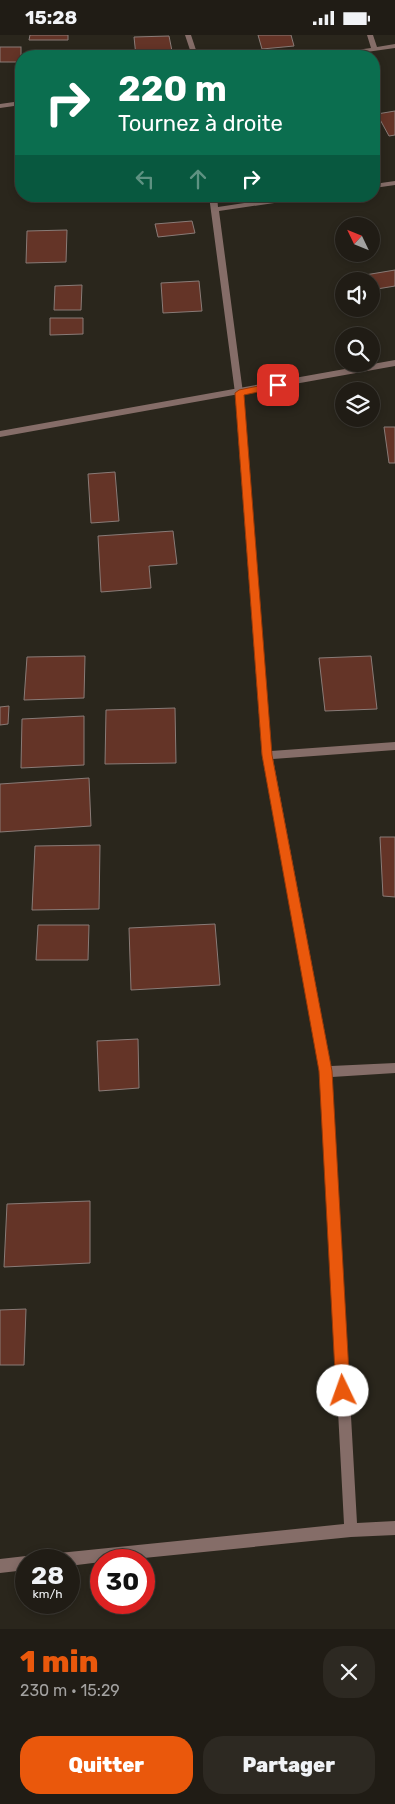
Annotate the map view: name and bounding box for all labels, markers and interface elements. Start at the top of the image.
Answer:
text: 15:28 [25,6,77,29]
text: 220 m [118,68,227,110]
icon: right [35,70,100,135]
text: Tournez à droite [118,110,283,137]
icon: left [131,165,159,193]
icon: ahead [184,165,212,193]
icon: right [237,165,265,193]
north arrow [335,217,380,263]
map controls [335,217,380,427]
button: sound [335,272,380,317]
button: search [335,327,380,372]
pin [257,364,299,406]
icon: arrive [264,371,292,399]
button: layers [335,382,380,427]
position arrow [316,1364,368,1416]
speed limit sign: 30 [90,1549,155,1614]
text: 28 [31,1561,64,1590]
text: km/h [33,1587,62,1601]
text: 1 min [20,1644,98,1680]
button: close [323,1646,375,1698]
text: 230 m · 15:29 [20,1681,120,1700]
button: Quitter [20,1736,193,1794]
button: Partager [203,1736,375,1794]

